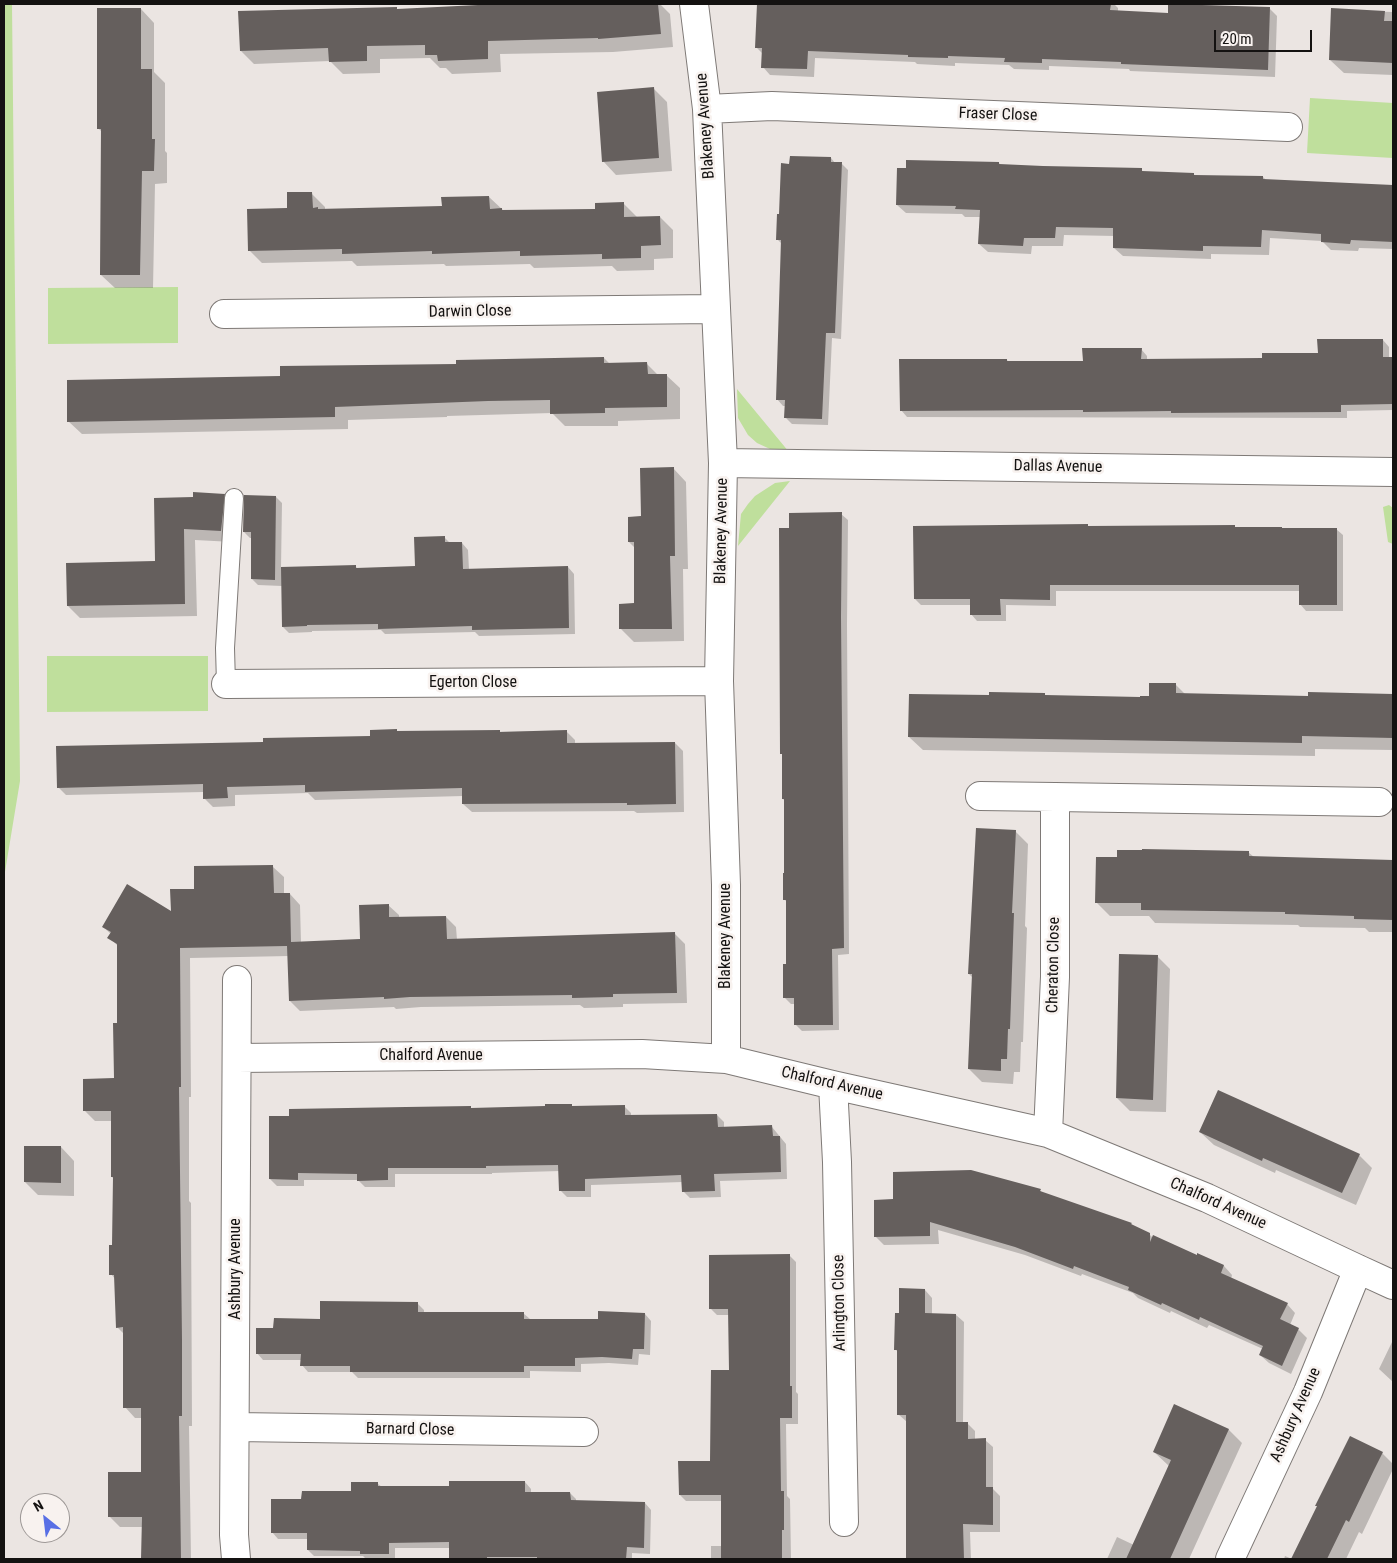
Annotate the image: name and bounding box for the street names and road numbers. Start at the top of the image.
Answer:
street label: Blakeney Avenue [693,72,719,180]
street label: Fraser Close [958,104,1038,126]
street label: Darwin Close [428,302,512,322]
street label: Dallas Avenue [1013,457,1103,477]
street label: Blakeney Avenue [711,478,733,584]
street label: Egerton Close [429,673,517,693]
street label: Blakeney Avenue [716,883,736,989]
street label: Cheraton Close [1044,917,1064,1013]
street label: Chalford Avenue [379,1046,483,1066]
street label: Chalford Avenue [779,1063,885,1105]
street label: Chalford Avenue [1167,1174,1269,1234]
street label: Ashbury Avenue [226,1218,246,1320]
street label: Arlington Close [830,1254,850,1352]
street label: Ashbury Avenue [1267,1365,1325,1465]
street label: Barnard Close [366,1420,454,1440]

